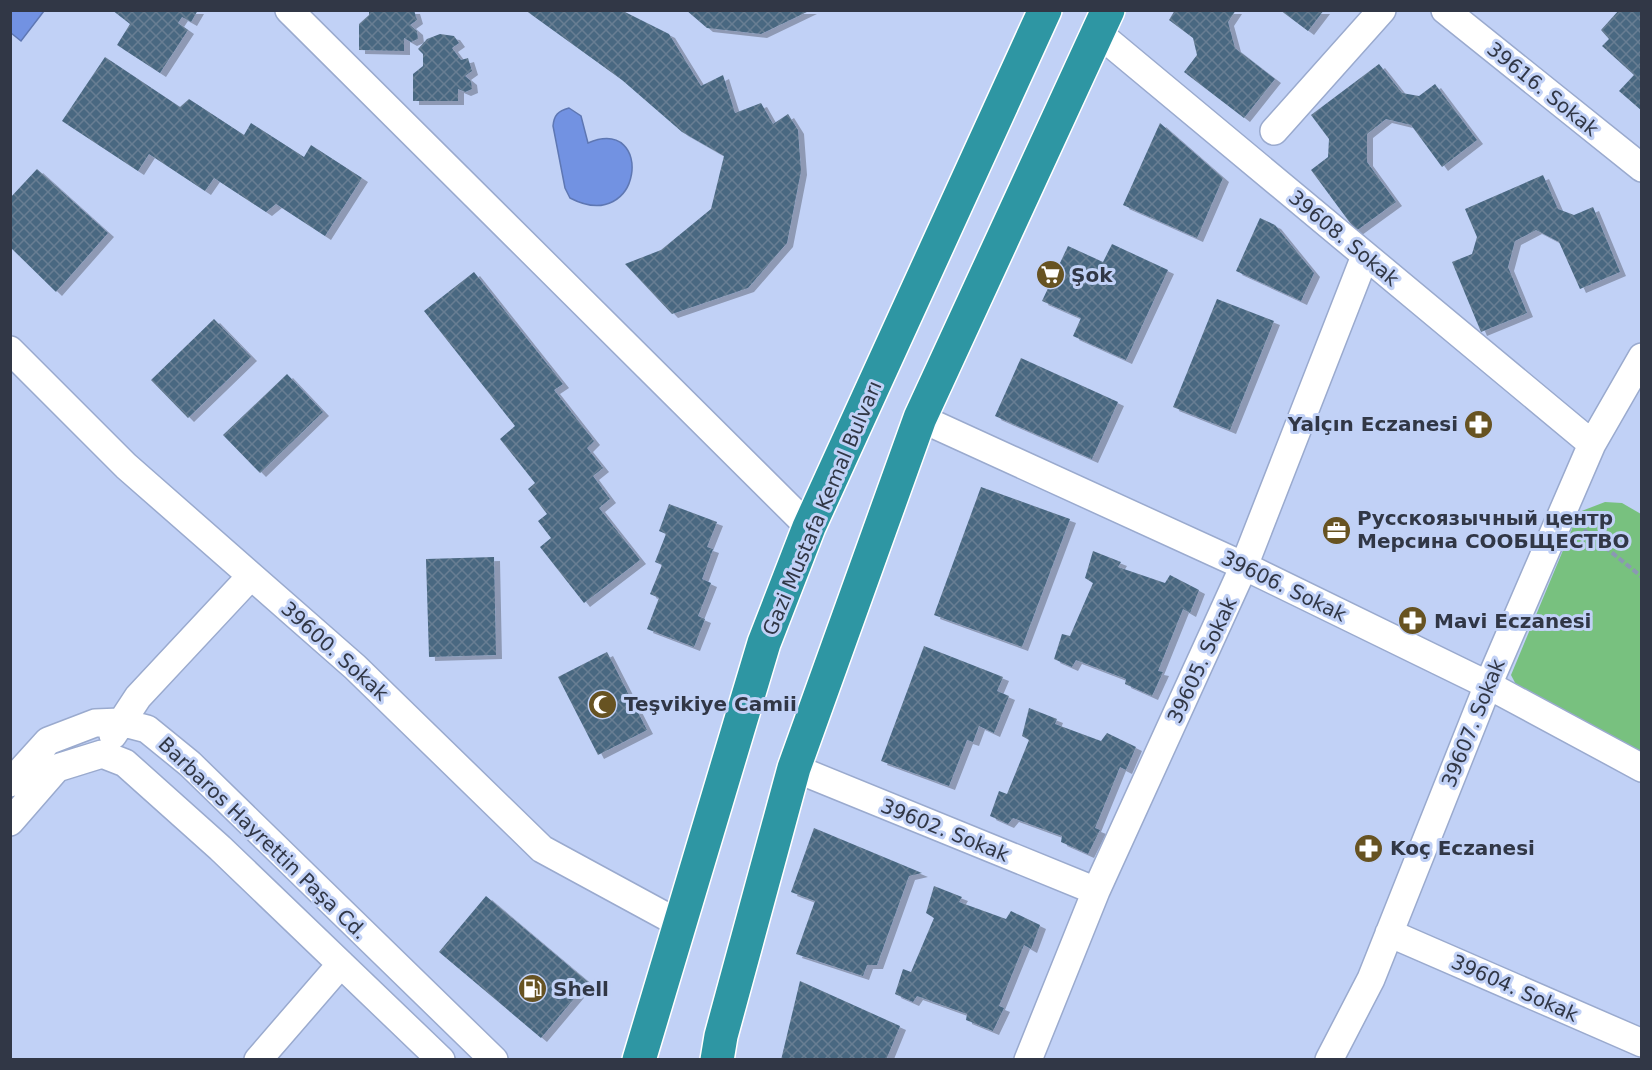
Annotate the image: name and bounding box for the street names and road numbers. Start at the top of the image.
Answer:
street label: 39616. Sokak [1482,37,1604,141]
street label: 39608. Sokak [1284,185,1404,291]
street label: Gazi Mustafa Kemal Bulvarı [757,377,887,639]
street label: 39606. Sokak [1217,545,1351,627]
street label: 39605. Sokak [1162,593,1242,727]
street label: 39600. Sokak [276,596,394,706]
street label: 39607. Sokak [1436,655,1510,791]
street label: Barbaros Hayrettin Paşa Cd. [154,732,372,944]
street label: 39602. Sokak [877,793,1013,867]
street label: 39604. Sokak [1448,949,1583,1027]

